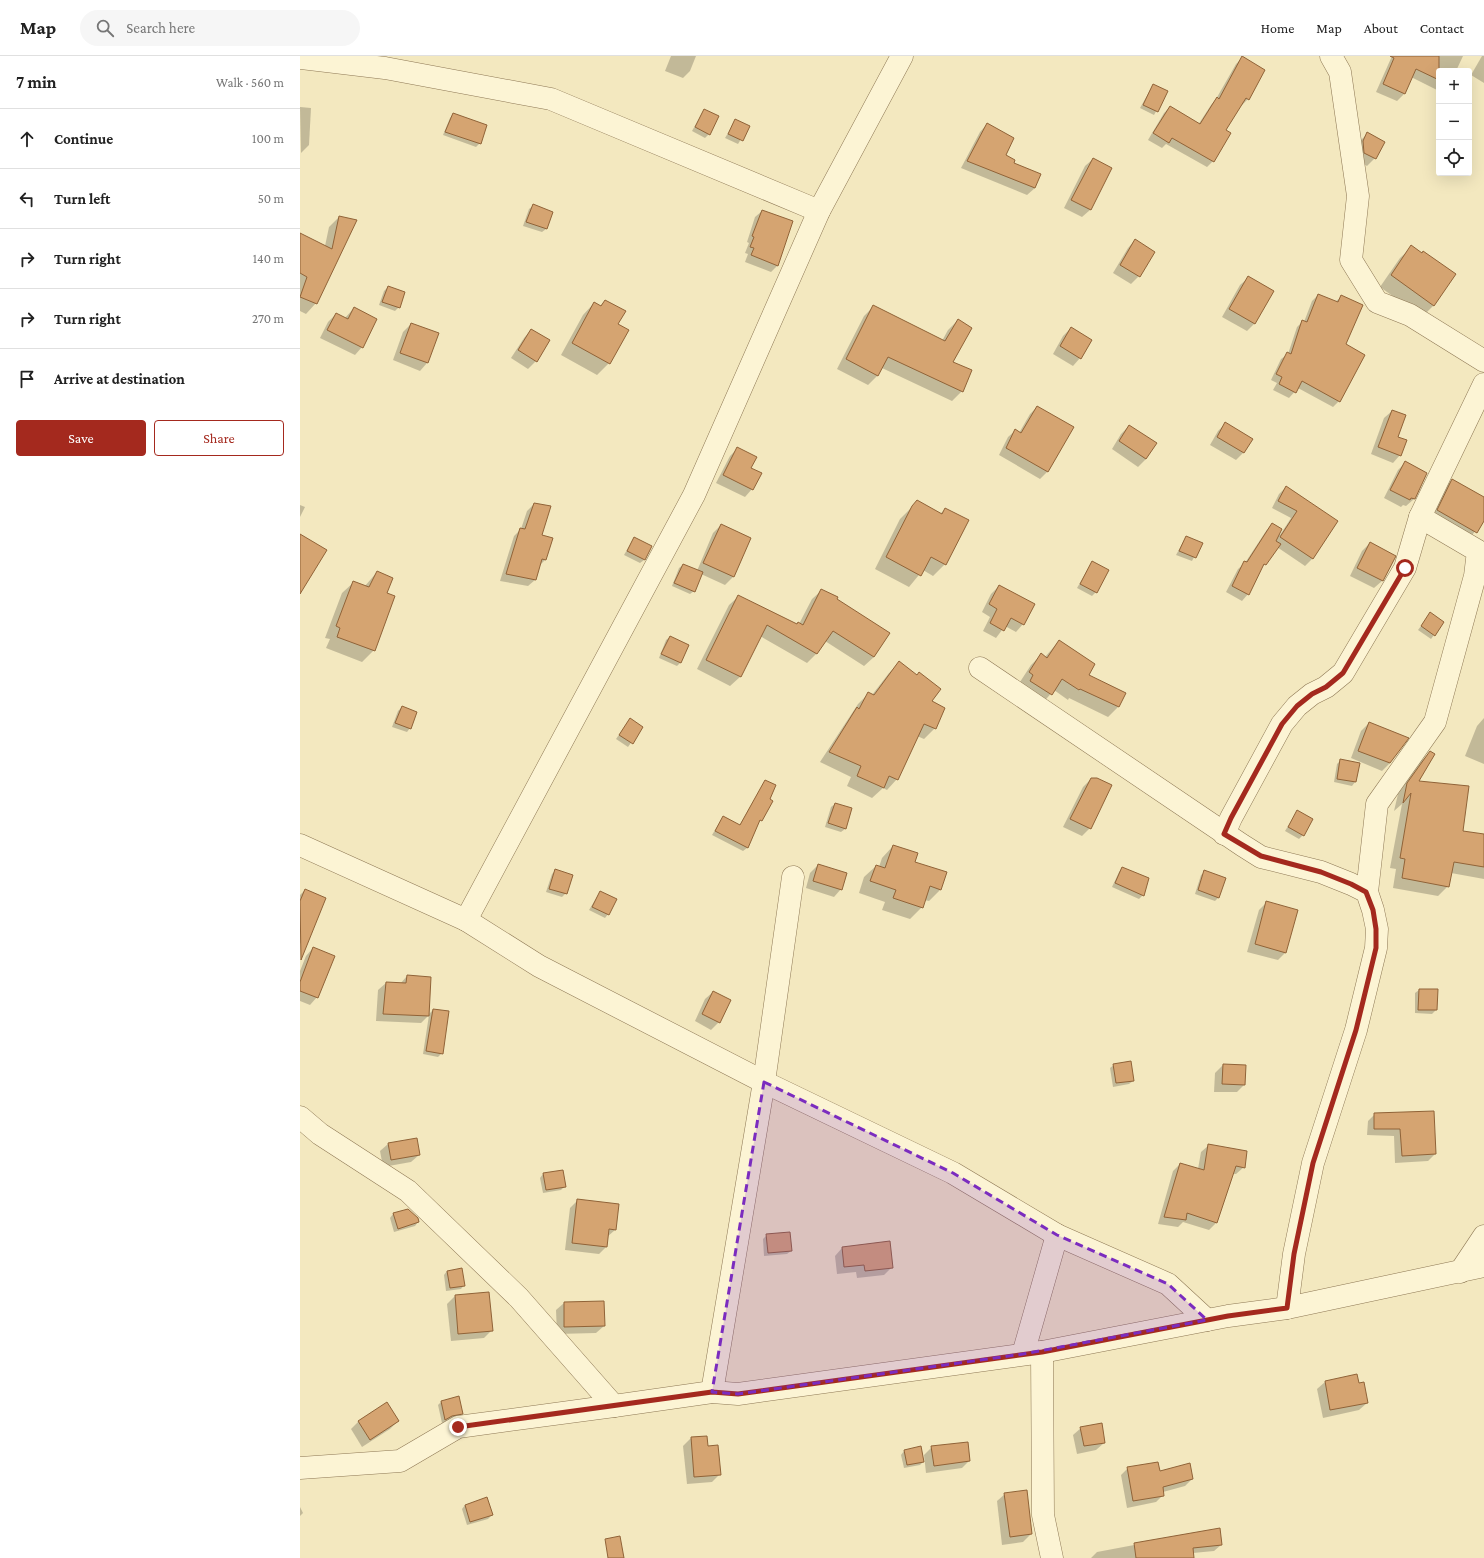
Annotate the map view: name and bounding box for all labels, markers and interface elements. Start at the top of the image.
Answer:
search box [80,10,360,46]
text: Map [20,17,56,38]
icon: search [94,17,116,39]
text: Search here [126,20,195,36]
text: Home [1261,20,1294,36]
text: Map [1316,20,1342,36]
text: About [1364,20,1398,36]
text: Contact [1420,20,1464,36]
map controls [1436,68,1472,176]
button: + [1436,68,1472,104]
text: 7 min [16,73,57,92]
text: Walk · 560 m [216,75,284,90]
button: − [1436,104,1472,140]
icon: ahead [16,128,38,150]
text: Continue [54,131,113,147]
text: 100 m [252,131,284,146]
button: locate [1436,140,1472,176]
icon: left [16,188,38,210]
text: Turn left [54,191,110,207]
text: 50 m [258,191,284,206]
icon: right [16,248,38,270]
text: Turn right [54,251,121,267]
text: 140 m [253,251,284,266]
icon: right [16,308,38,330]
text: Turn right [54,311,121,327]
text: 270 m [252,311,284,326]
icon: arrive [16,368,38,390]
text: Arrive at destination [54,371,185,387]
button: Save [16,420,146,456]
button: Share [154,420,284,456]
route start [1396,559,1414,577]
route end [449,1418,467,1436]

